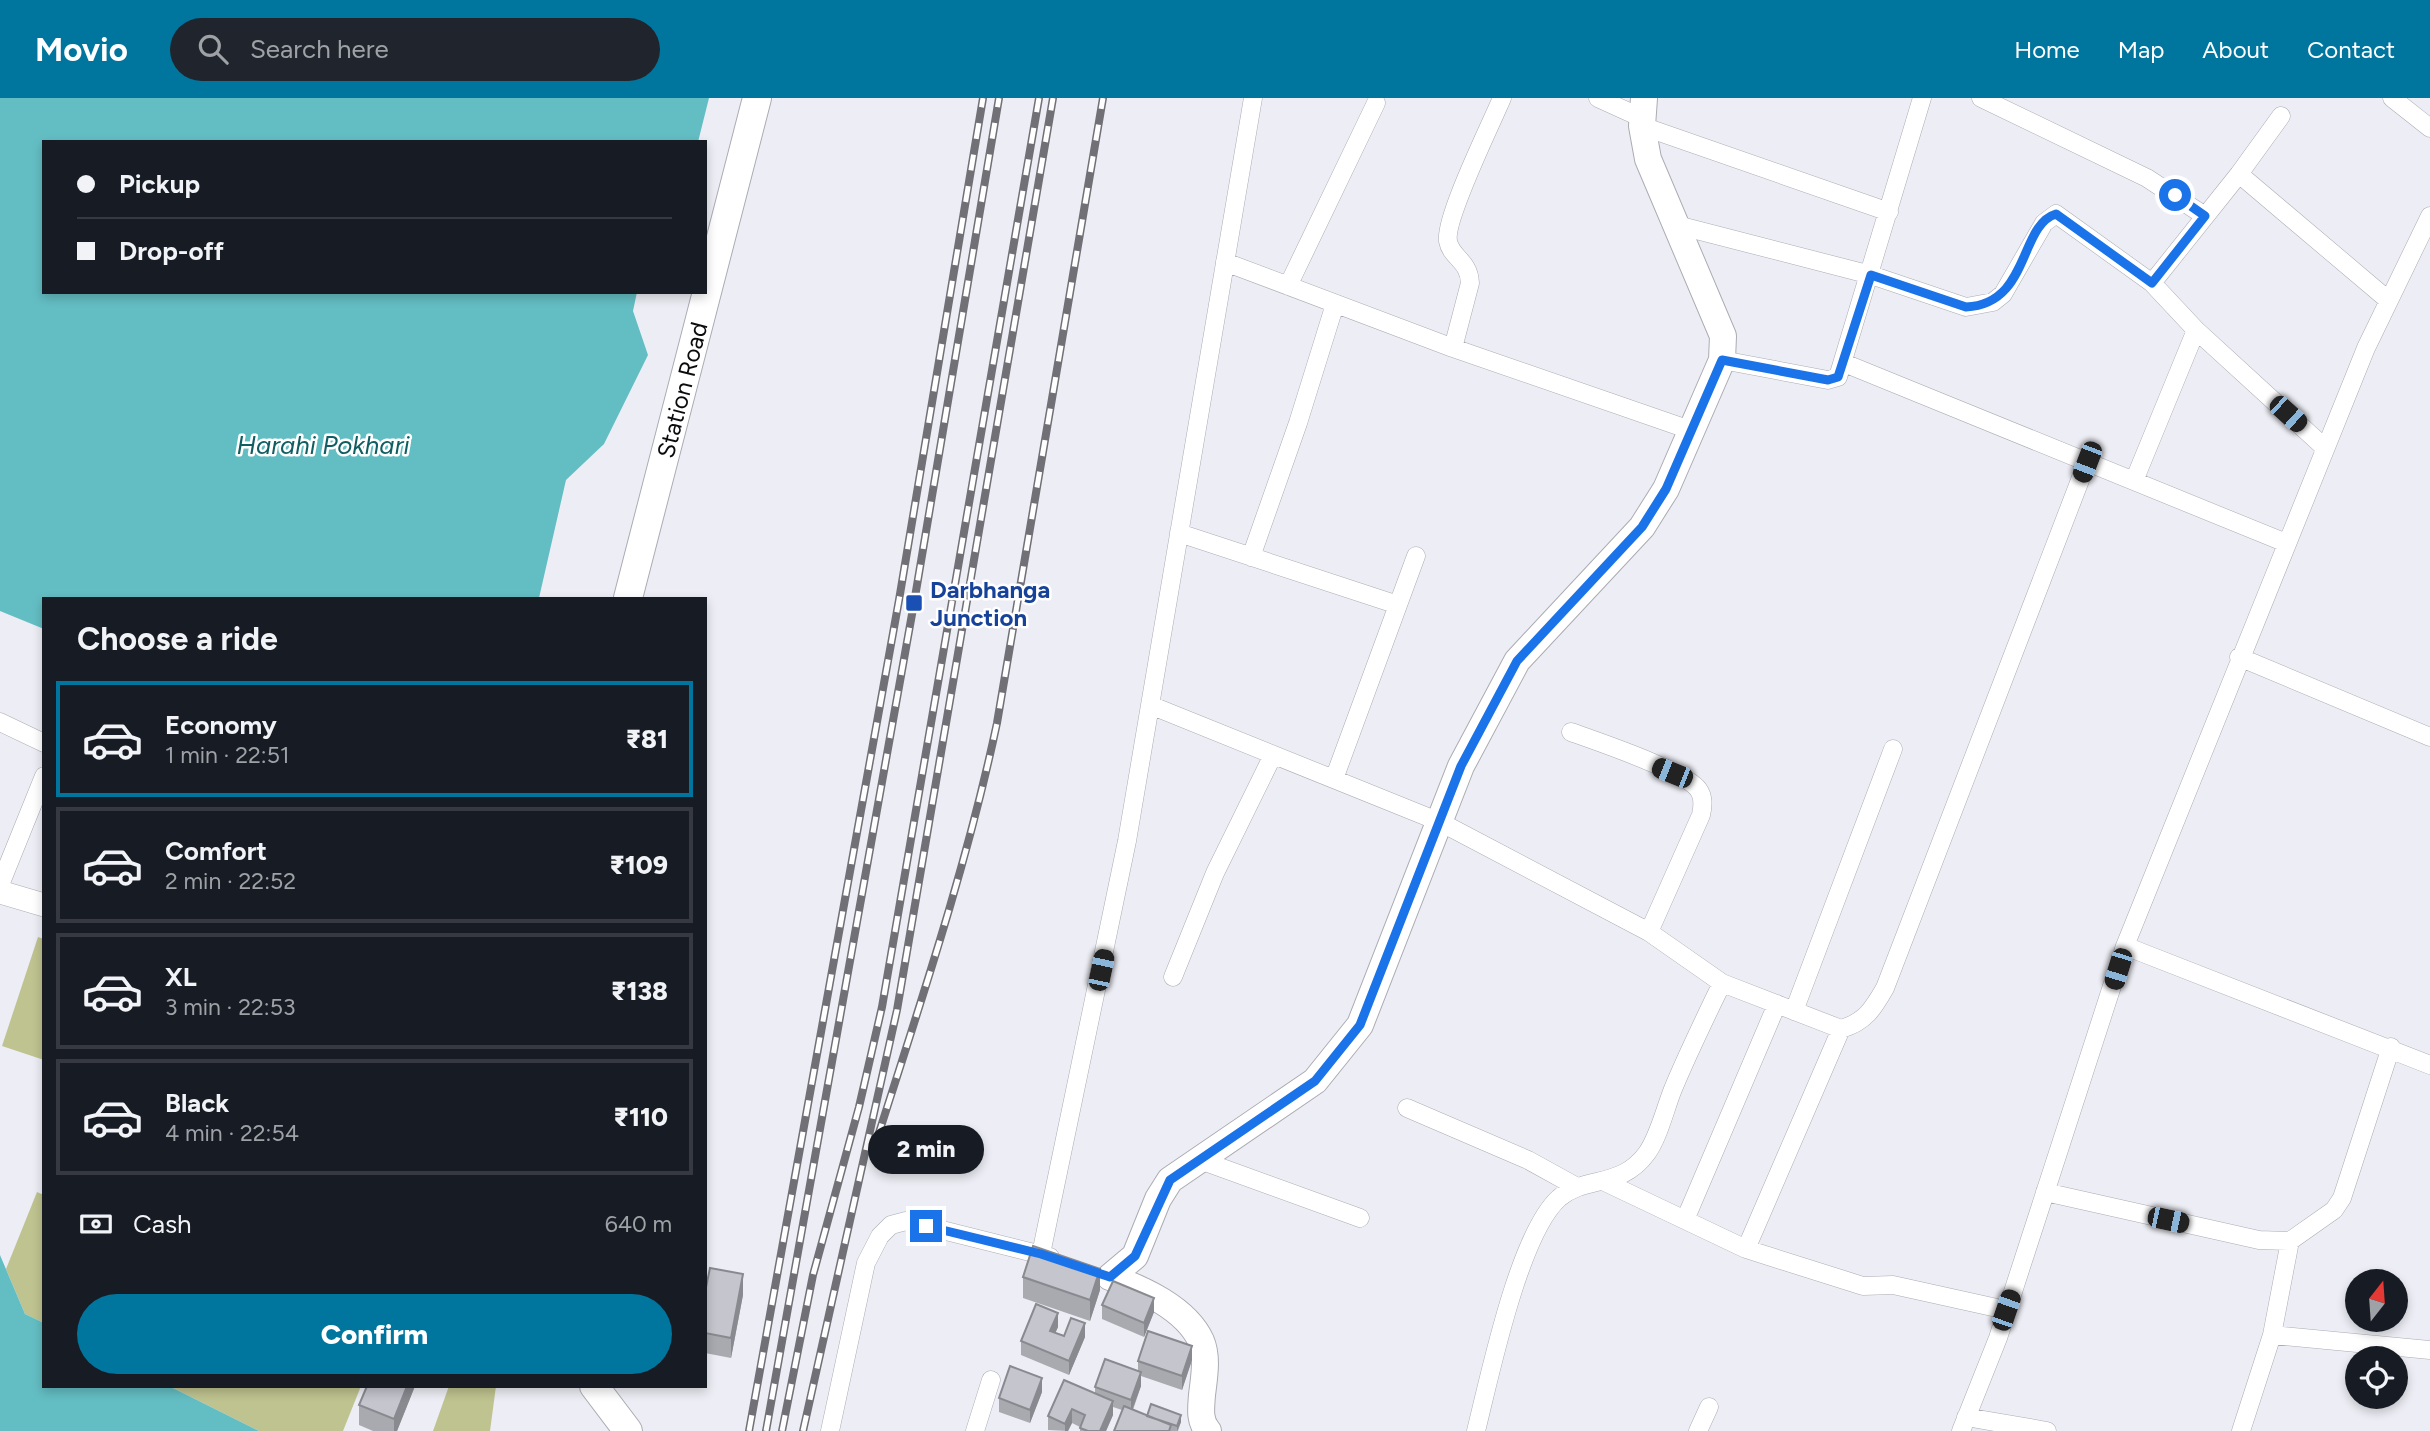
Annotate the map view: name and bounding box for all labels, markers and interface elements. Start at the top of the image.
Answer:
search box [170,18,660,81]
text: Movio [35,30,128,69]
icon: search [194,30,232,68]
text: Search here [250,33,389,65]
text: Home [2014,35,2080,64]
text: Map [2118,35,2164,64]
text: About [2202,35,2269,64]
text: Contact [2307,35,2395,64]
text: Pickup [119,168,200,200]
route start [2159,179,2191,211]
text: Drop-off [119,235,224,267]
street label: Station Road [650,319,713,461]
car [2266,392,2311,436]
water label: Harahi Pokhari [236,429,410,461]
car [2070,439,2105,485]
place label: Darbhanga Junction [930,575,1050,632]
marker: Darbhanga Junction [904,593,924,613]
text: Choose a ride [77,620,278,658]
icon: car [81,708,144,771]
text: Economy [165,709,277,741]
text: ₹81 [626,723,668,755]
text: 1 min · 22:51 [165,741,289,769]
car [1649,755,1696,791]
icon: car [81,834,144,897]
text: Comfort [165,835,267,867]
text: ₹109 [609,849,668,881]
text: 2 min · 22:52 [165,867,296,895]
car [2102,946,2135,992]
car [1087,947,1116,993]
icon: car [81,960,144,1023]
text: XL [165,961,197,993]
text: ₹138 [611,975,668,1007]
text: 3 min · 22:53 [165,993,295,1021]
icon: car [81,1086,144,1149]
text: Black [165,1087,229,1119]
text: ₹110 [614,1101,668,1133]
text: 4 min · 22:54 [165,1119,299,1147]
callout: 2 min [868,1124,984,1174]
text: 2 min [897,1135,955,1163]
icon: cash [77,1205,115,1243]
car [2146,1205,2191,1235]
text: Cash [133,1208,192,1240]
text: 640 m [605,1210,672,1238]
route end [910,1210,942,1242]
north arrow [2345,1269,2408,1332]
map controls [2345,1269,2408,1409]
car [1990,1287,2023,1333]
button: Confirm [77,1294,672,1374]
button: locate [2345,1346,2408,1409]

